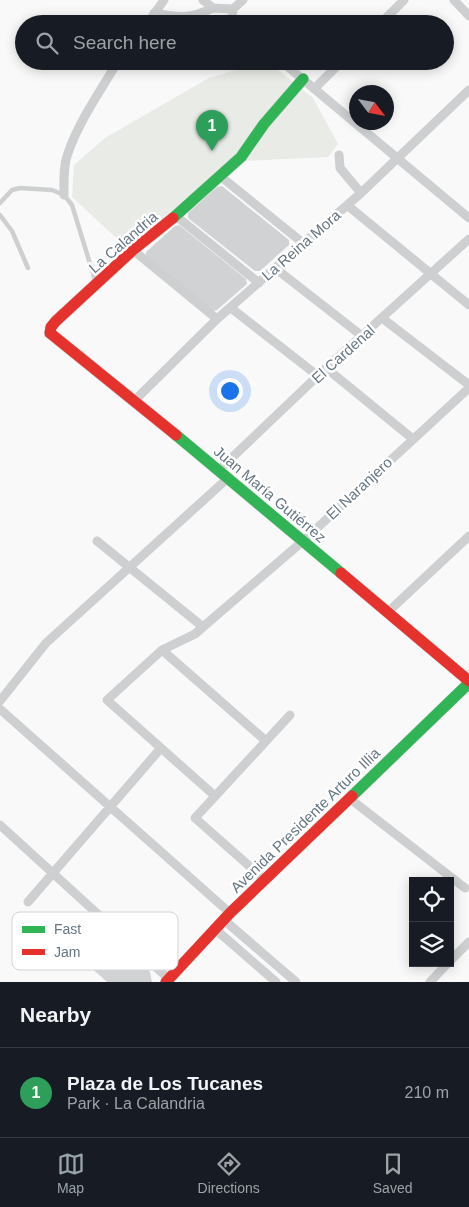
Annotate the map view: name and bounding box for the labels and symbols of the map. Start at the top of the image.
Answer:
north arrow [349,85,394,130]
pin: 1 [196,110,228,151]
street label: La Reina Mora [258,206,344,284]
street label: La Calandria [85,207,161,276]
street label: El Cardenal [308,321,378,387]
your location [217,378,243,404]
street label: Juan María Gutiérrez [211,442,329,546]
street label: El Naranjero [323,453,395,523]
street label: Avenida Presidente Arturo Illia [227,744,384,896]
legend [12,912,178,970]
text: Fast [54,921,81,937]
text: Jam [54,944,80,960]

